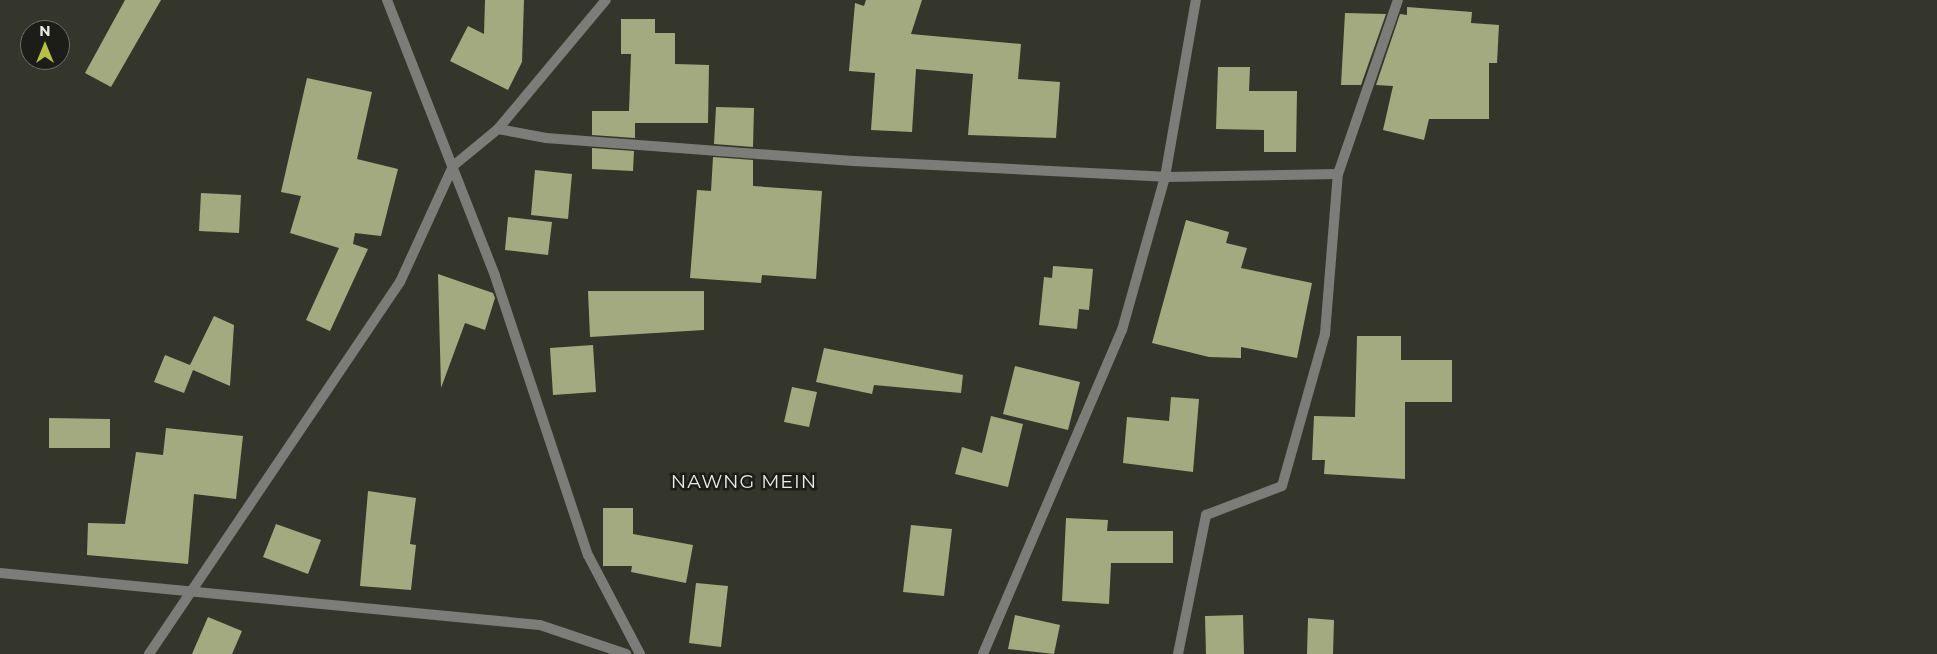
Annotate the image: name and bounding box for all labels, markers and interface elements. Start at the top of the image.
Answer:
north arrow [20,20,70,70]
text: N [39,22,51,40]
district label: NAWNG MEIN [670,471,818,493]

